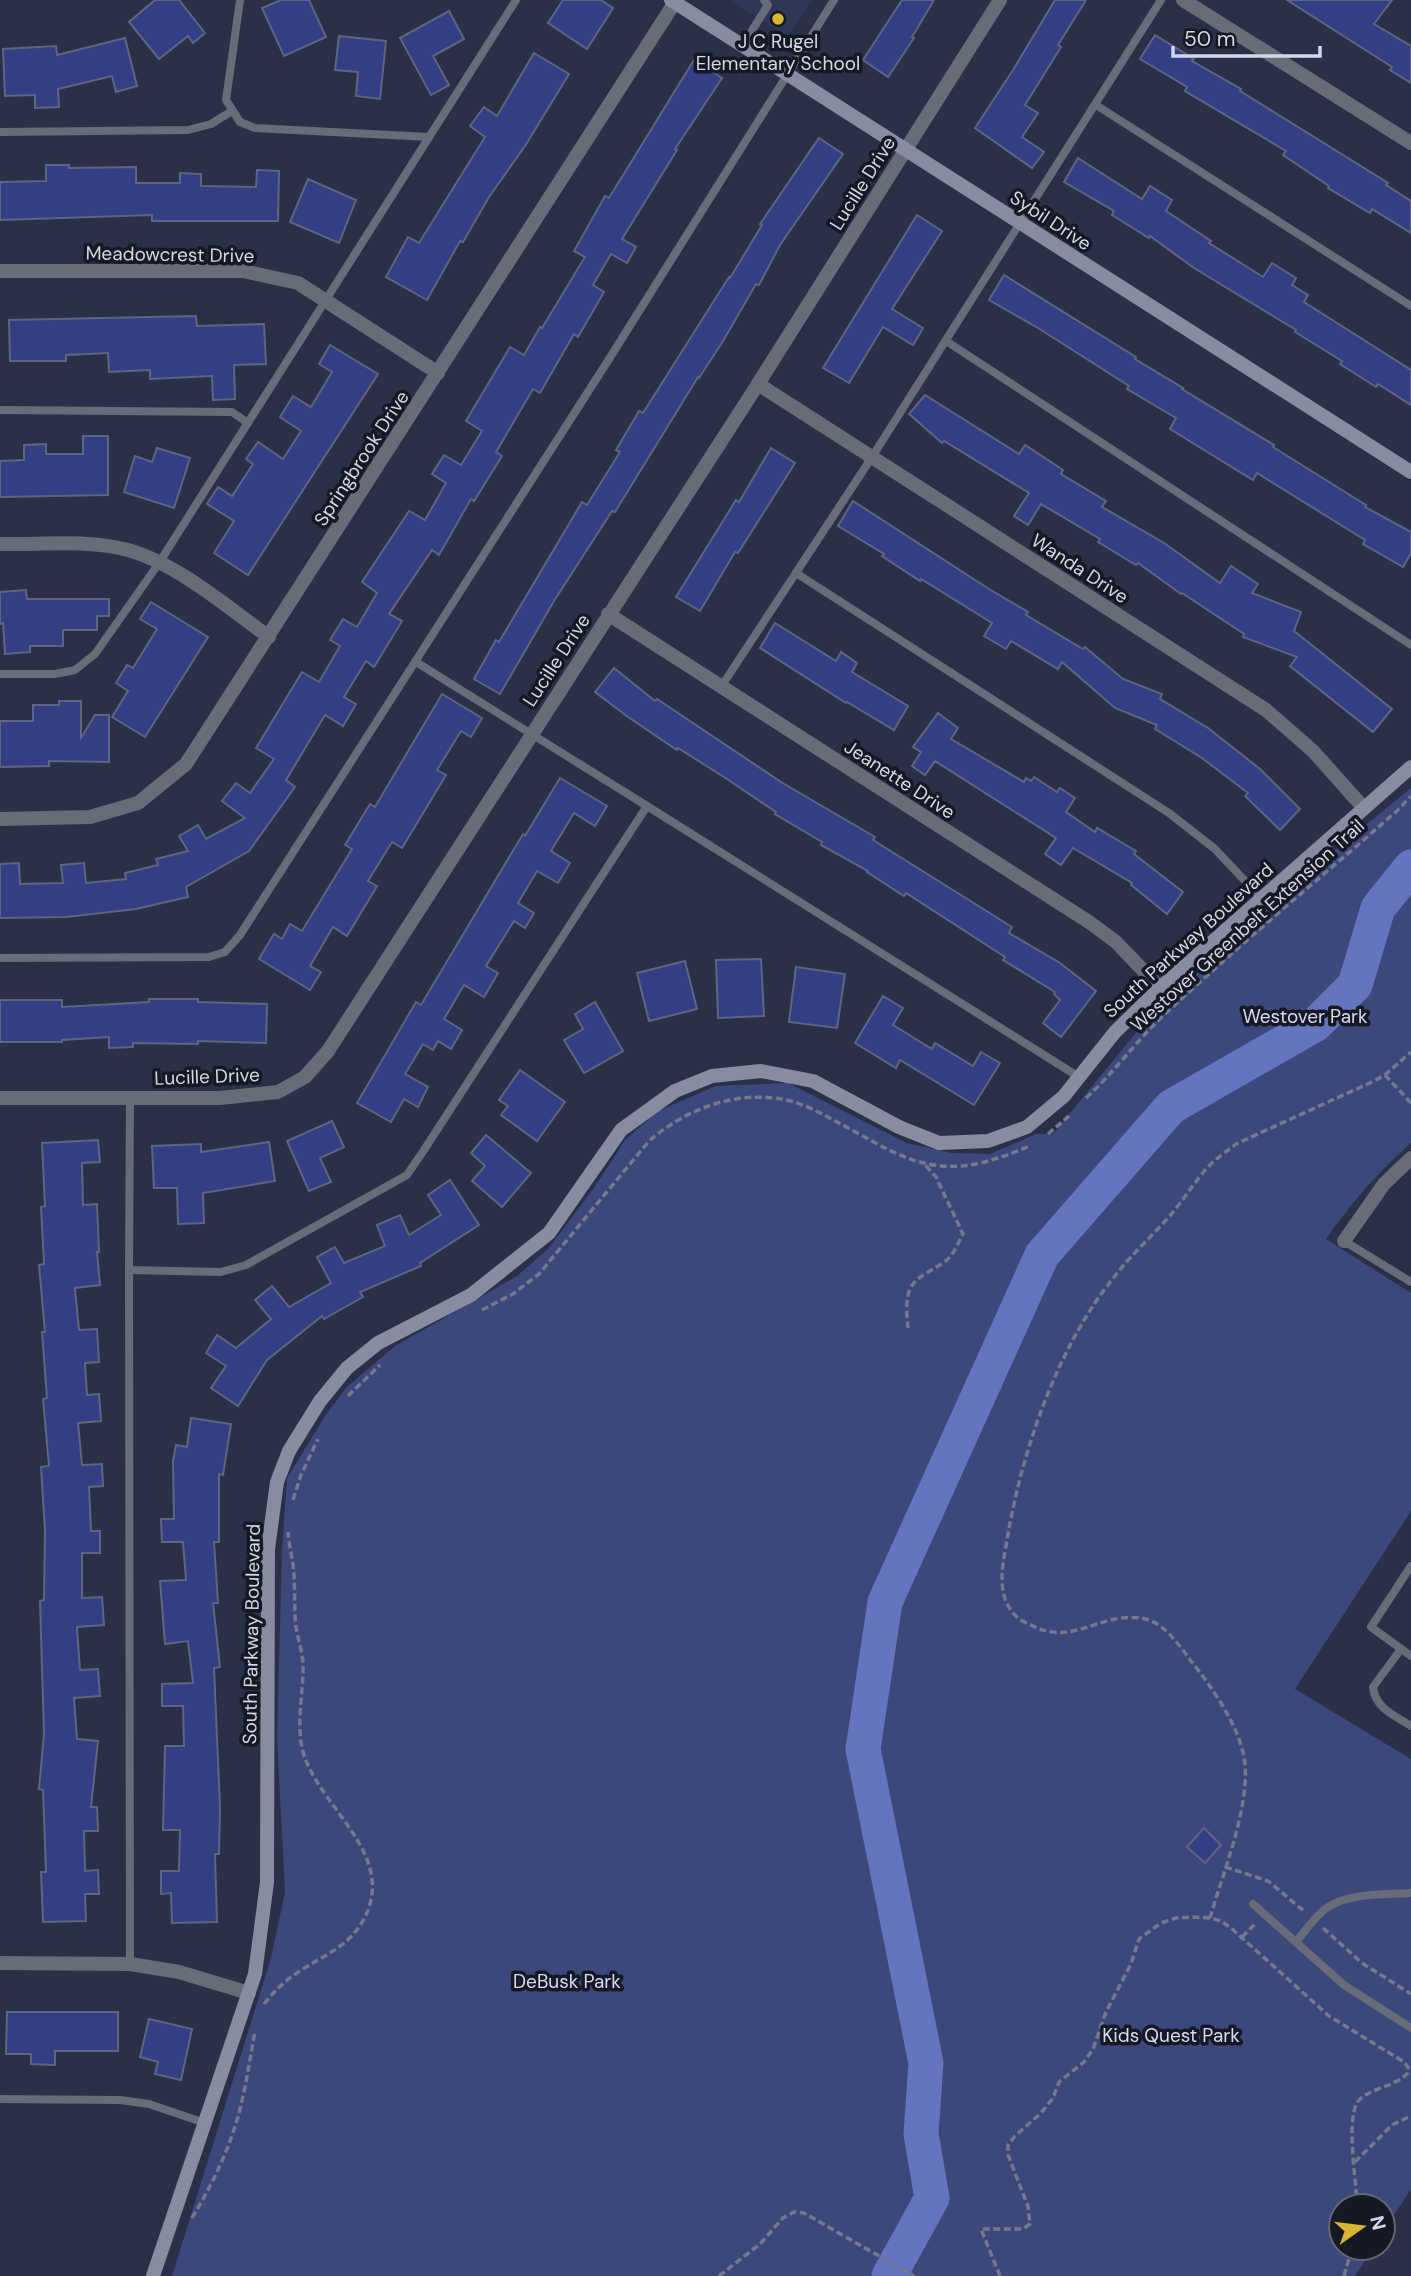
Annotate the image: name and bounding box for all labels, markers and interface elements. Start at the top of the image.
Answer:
marker: J C Rugel Elementary School [770,11,786,27]
scale bar [1173,14,1320,58]
text: 50 m [1184,25,1235,53]
place label: J C Rugel Elementary School [696,29,860,76]
street label: Lucille Drive [824,132,901,235]
street label: Sybil Drive [1005,185,1096,256]
street label: Meadowcrest Drive [85,241,255,268]
street label: Springbrook Drive [308,386,415,531]
street label: Wanda Drive [1026,528,1133,609]
street label: Lucille Drive [517,609,596,711]
street label: Jeanette Drive [839,734,960,825]
street label: Westover Greenbelt Extension Trail [1125,813,1370,1037]
street label: South Parkway Boulevard [1098,857,1279,1023]
park label: Westover Park [1242,1004,1368,1029]
street label: Lucille Drive [154,1062,260,1091]
street label: South Parkway Boulevard [237,1523,266,1745]
park label: DeBusk Park [513,1969,621,1994]
park label: Kids Quest Park [1102,2023,1240,2048]
north arrow [1327,2192,1397,2262]
text: N [1364,2213,1392,2233]

